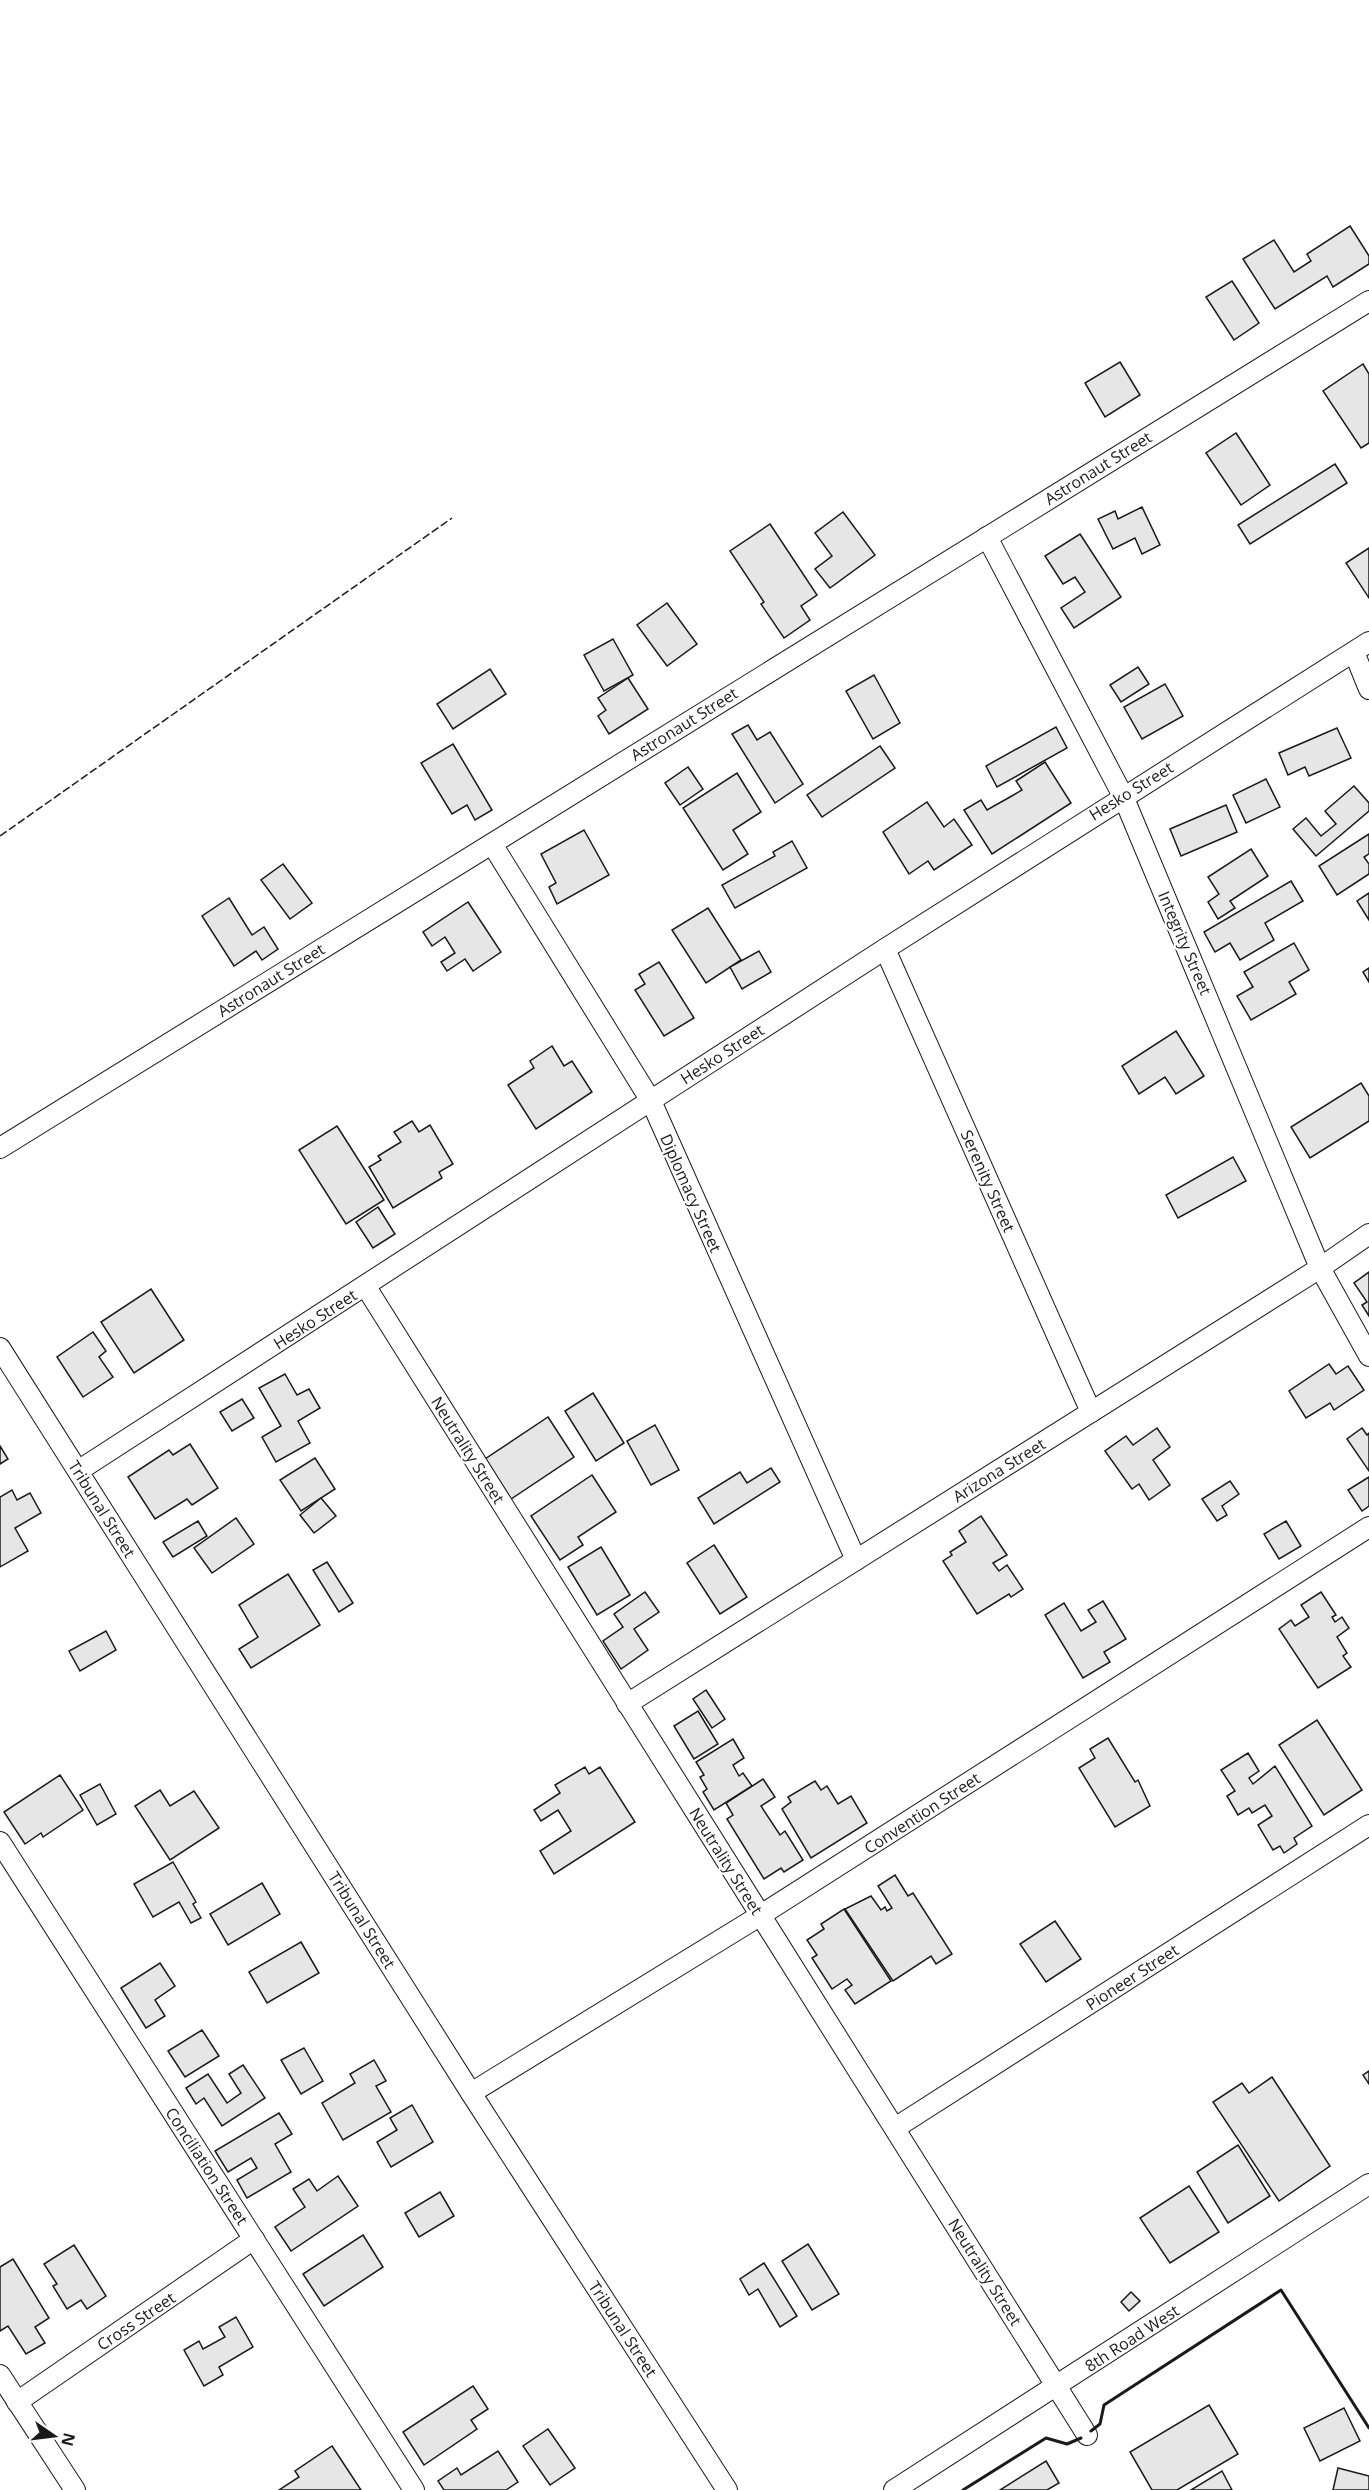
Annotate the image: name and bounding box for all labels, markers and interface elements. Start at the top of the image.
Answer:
street label: Astronaut Street [1040,426,1156,510]
street label: Astronaut Street [626,682,742,766]
street label: Hesko Street [1085,756,1177,826]
street label: Integrity Street [1153,888,1217,999]
street label: Astronaut Street [213,938,329,1022]
street label: Hesko Street [676,1019,768,1089]
street label: Serenity Street [956,1126,1020,1236]
street label: Diplomacy Street [655,1130,727,1256]
street label: Hesko Street [269,1284,361,1354]
street label: Neutrality Street [426,1392,510,1508]
street label: Arizona Street [948,1433,1050,1507]
street label: Tribunal Street [63,1456,141,1562]
street label: Convention Street [860,1767,985,1859]
street label: Neutrality Street [684,1803,768,1919]
street label: Tribunal Street [323,1867,401,1973]
street label: Pioneer Street [1081,1939,1183,2015]
street label: Conciliation Street [161,2103,253,2229]
street label: Neutrality Street [943,2214,1027,2330]
street label: Tribunal Street [584,2277,662,2382]
street label: Cross Street [92,2286,180,2355]
street label: 8th Road West [1081,2299,1184,2377]
north arrow [24,2406,84,2466]
text: N [56,2431,81,2449]

